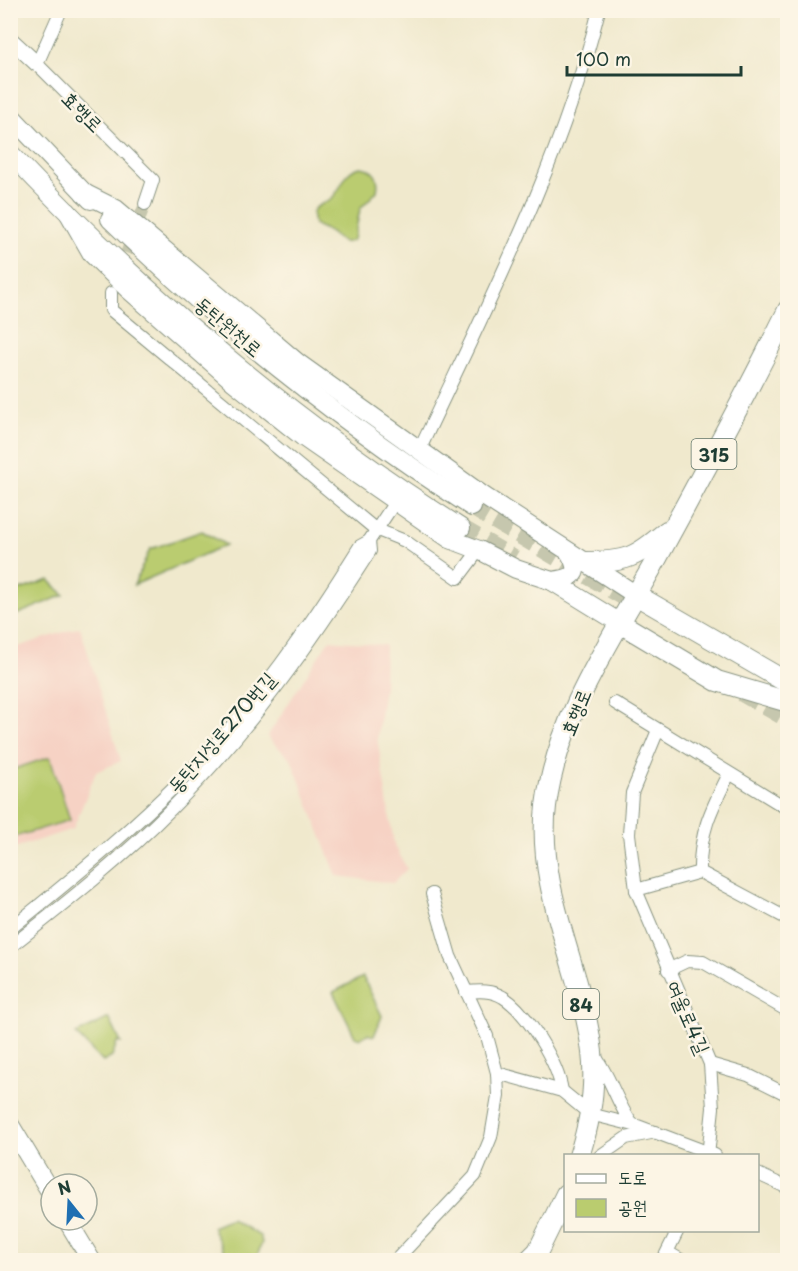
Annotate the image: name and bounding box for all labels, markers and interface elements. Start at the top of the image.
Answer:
scale bar [567,39,741,77]
text: 100 m [576,45,631,72]
street label: 효행로 [55,83,111,139]
street label: 동탄원천로 [189,289,269,363]
road number: 315 [692,439,736,469]
street label: 동탄지성로270번길 [160,665,282,799]
street label: 효행로 [552,684,598,740]
street label: 여울로4길 [660,975,718,1059]
road number: 84 [563,989,599,1019]
legend [564,1154,759,1232]
text: 도로 [618,1163,647,1190]
north arrow [39,1172,99,1232]
text: N [54,1173,74,1200]
text: 공원 [618,1193,647,1220]

